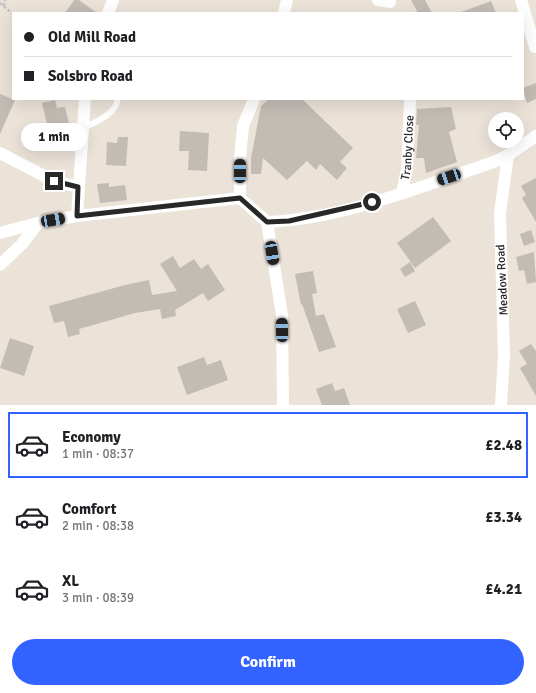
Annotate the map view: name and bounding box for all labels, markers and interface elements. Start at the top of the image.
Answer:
text: Old Mill Road [48,28,136,46]
text: Solsbro Road [48,67,133,85]
map controls [488,112,524,148]
button: locate [488,112,524,148]
street label: Tranby Close [398,115,417,182]
callout: 1 min [21,123,87,151]
text: 1 min [38,129,70,145]
car [234,159,246,183]
car [436,168,462,186]
route end [45,172,63,190]
route start [363,193,381,211]
car [40,212,66,228]
car [264,240,280,266]
street label: Meadow Road [493,244,512,316]
car [276,318,288,342]
icon: car [14,427,50,463]
text: Economy [62,428,121,446]
text: £2.48 [485,436,522,454]
text: 1 min · 08:37 [62,446,134,462]
icon: car [14,499,50,535]
text: Comfort [62,500,116,518]
text: £3.34 [485,508,522,526]
text: 2 min · 08:38 [62,518,134,534]
icon: car [14,571,50,607]
text: XL [62,572,79,590]
text: £4.21 [485,580,522,598]
text: 3 min · 08:39 [62,590,134,606]
button: Confirm [12,639,524,685]

